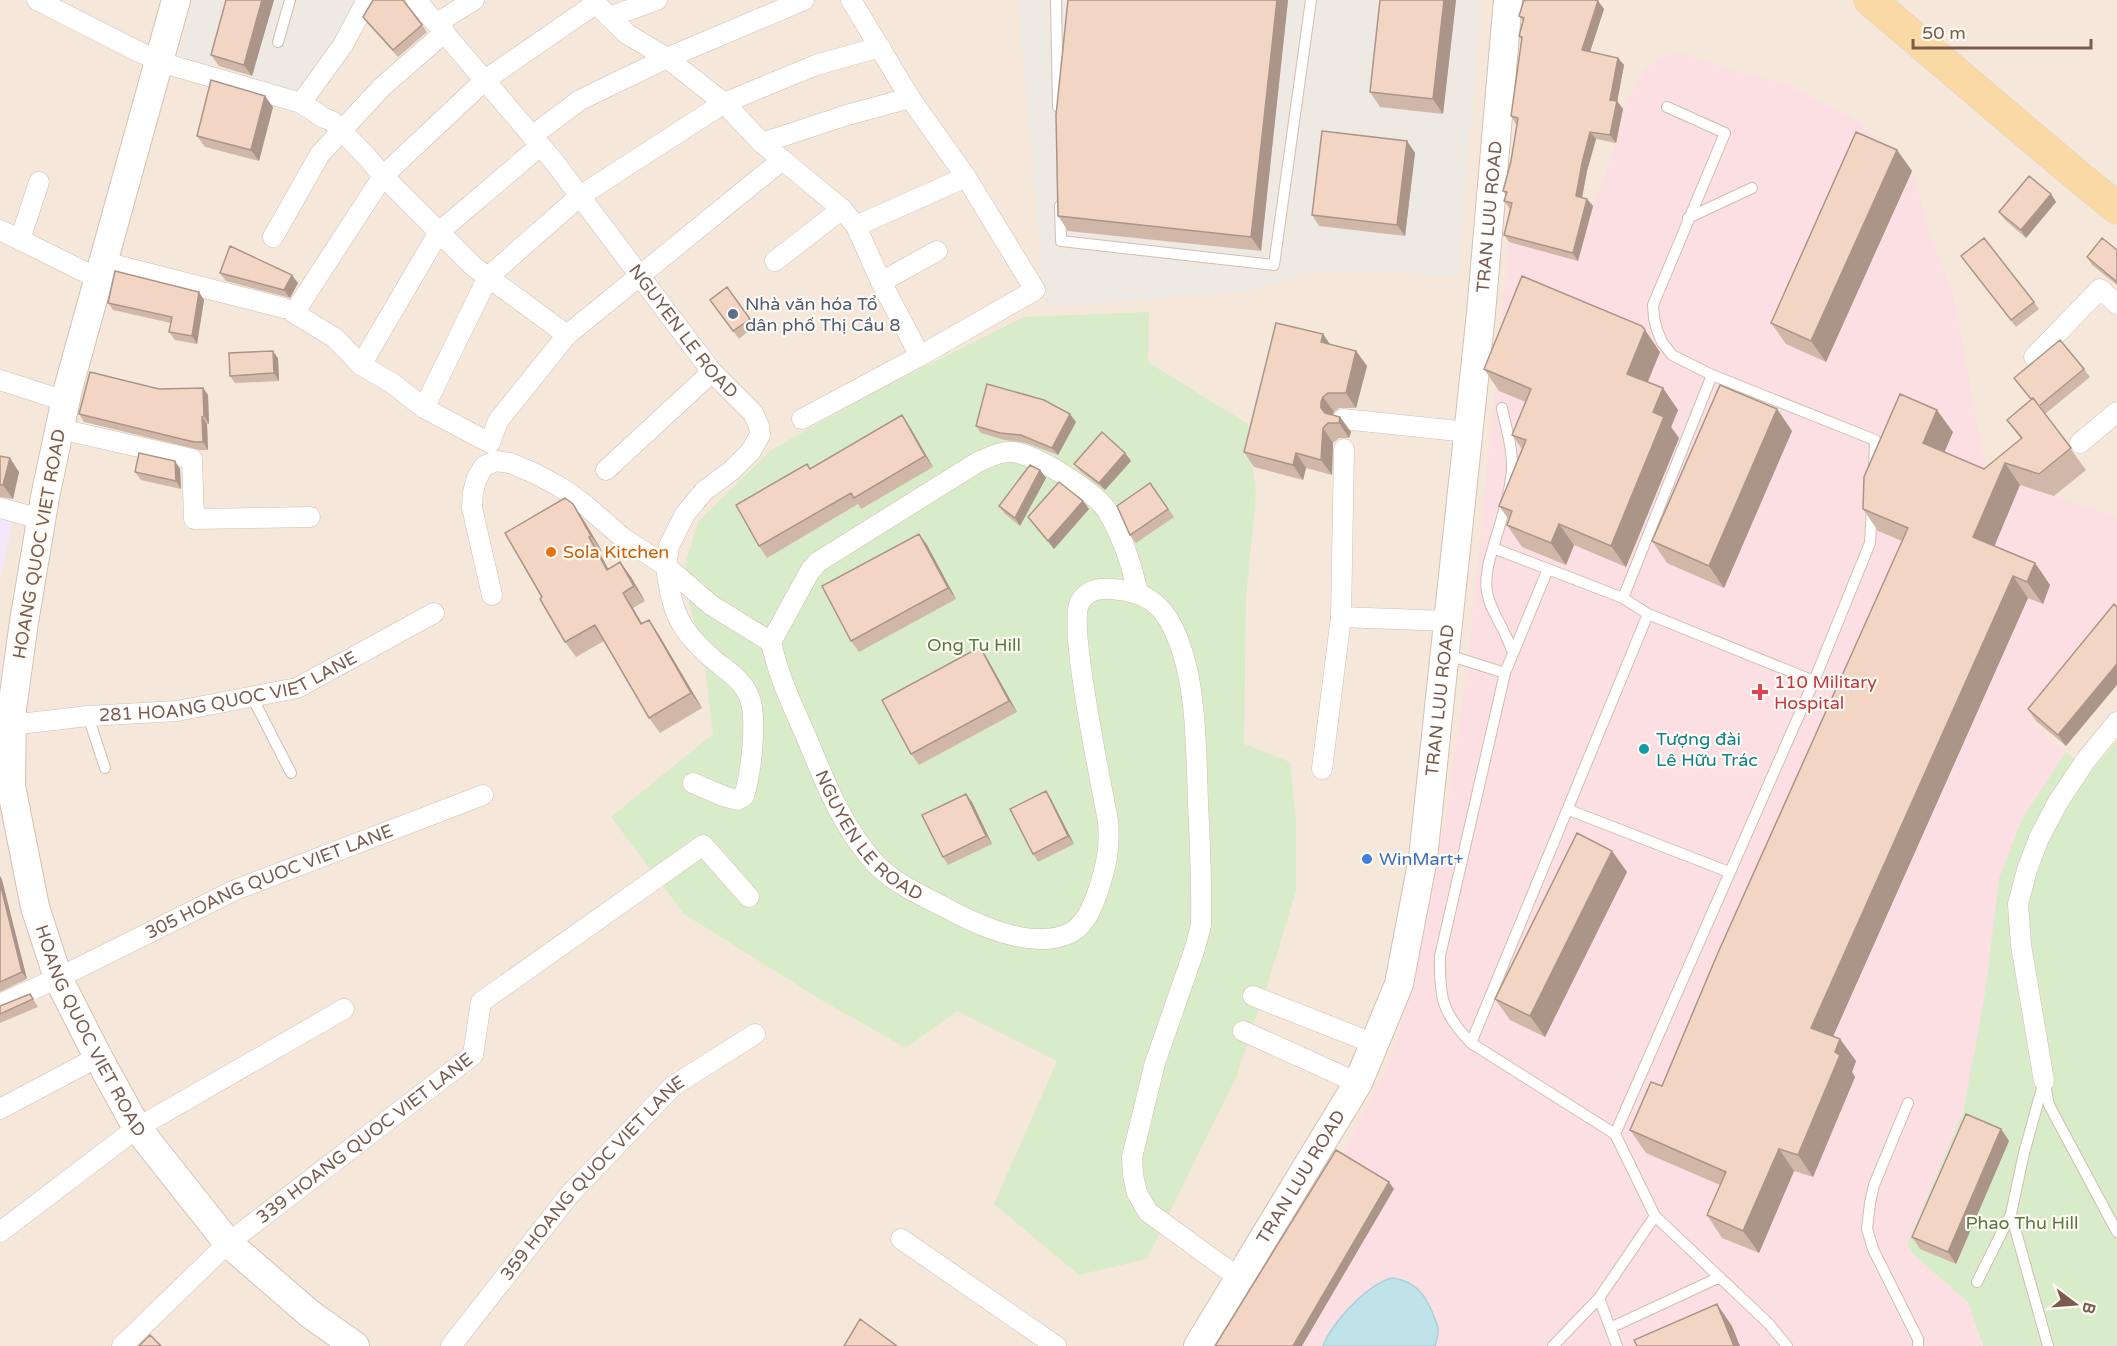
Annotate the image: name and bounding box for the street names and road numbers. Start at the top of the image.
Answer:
street label: TRAN LUU ROAD [1472,140,1507,294]
street label: NGUYEN LE ROAD [624,260,743,403]
street label: HOANG QUOC VIET ROAD [8,427,70,661]
street label: TRAN LUU ROAD [1421,623,1459,777]
street label: 281 HOANG QUOC VIET LANE [98,646,361,726]
street label: NGUYEN LE ROAD [810,767,927,905]
street label: 305 HOANG QUOC VIET LANE [142,820,396,944]
street label: HOANG QUOC VIET ROAD [30,922,151,1141]
street label: 339 HOANG QUOC VIET LANE [252,1048,477,1228]
street label: 359 HOANG QUOC VIET LANE [496,1071,688,1285]
street label: TRAN LUU ROAD [1252,1106,1350,1248]

